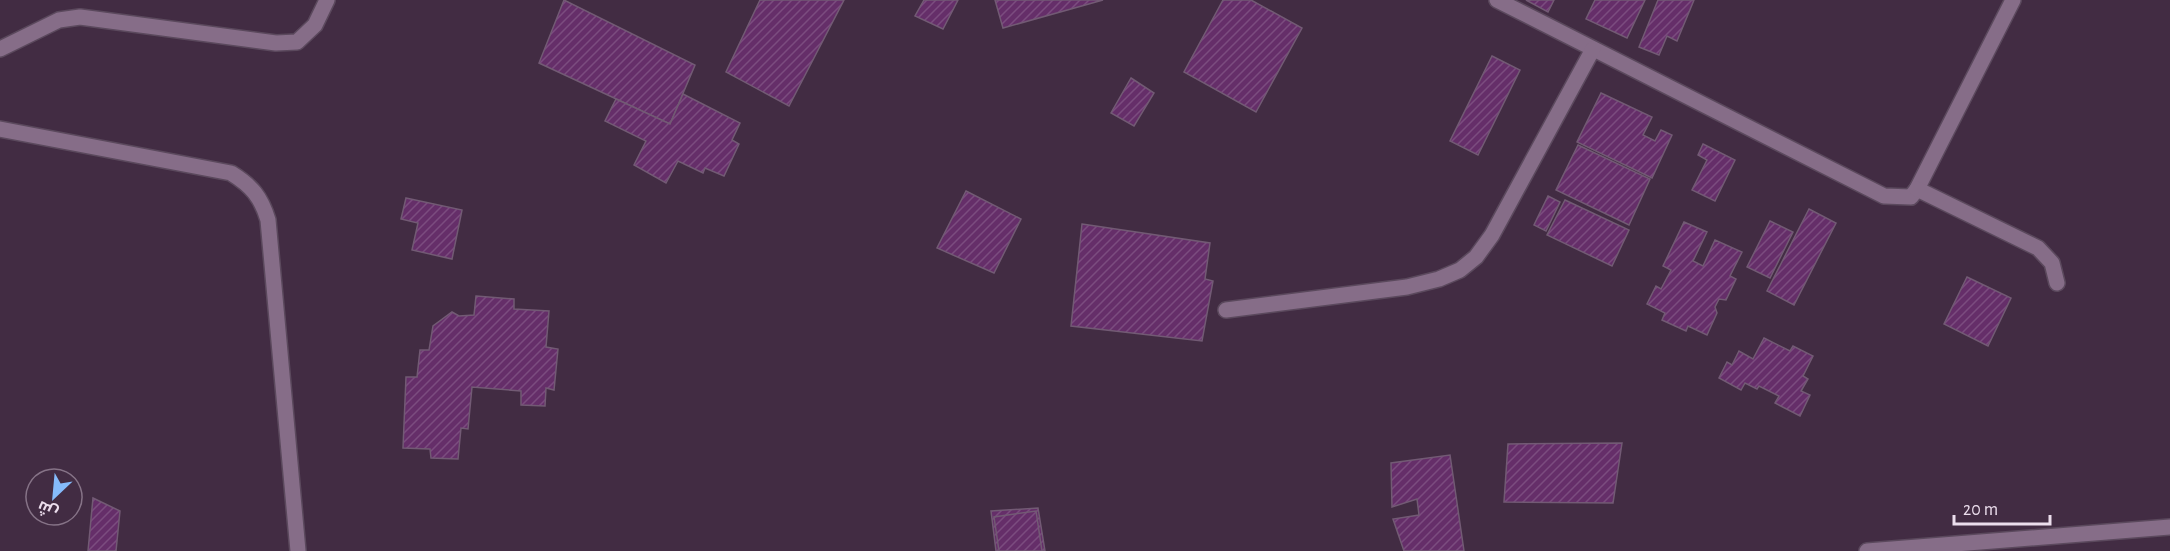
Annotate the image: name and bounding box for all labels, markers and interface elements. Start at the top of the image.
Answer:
north arrow [24,467,84,527]
scale bar [1954,488,2050,526]
text: ش [35,497,61,522]
text: 20 m [1963,501,1998,519]

